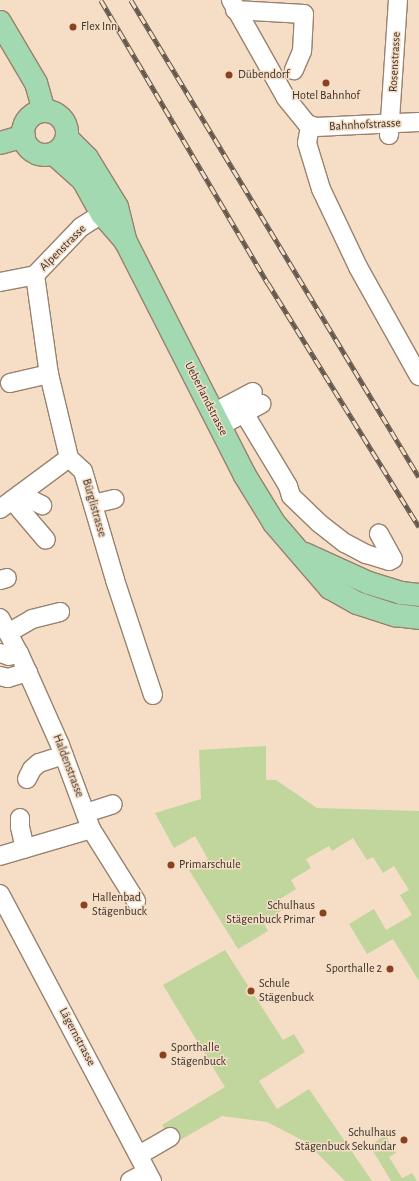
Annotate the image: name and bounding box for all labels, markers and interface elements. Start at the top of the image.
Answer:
place label: Flex Inn [81,20,117,34]
marker: Flex Inn [68,22,78,32]
street label: Rosenstrasse [386,32,404,92]
place label: Dübendorf [238,68,289,82]
marker: Dübendorf [223,69,235,81]
marker: Hotel Bahnhof [321,78,331,88]
place label: Hotel Bahnhof [292,89,360,103]
street label: Bahnhofstrasse [329,116,401,134]
street label: Alpenstrasse [37,222,89,274]
street label: Ueberlandstrasse [181,360,231,438]
street label: Bürglistrasse [79,477,109,539]
street label: Haldenstrasse [49,732,87,800]
place label: Primarschule [179,858,241,872]
marker: Primarschule [166,860,176,870]
place label: Hallenbad Stägenbuck [92,891,147,919]
place label: Schulhaus Stägenbuck Primar [226,899,315,927]
marker: Hallenbad Stägenbuck [79,900,89,910]
marker: Schulhaus Stägenbuck Primar [318,908,328,918]
place label: Sporthalle 2 [326,962,382,976]
marker: Sporthalle 2 [385,964,395,974]
place label: Schule Stägenbuck [259,977,314,1005]
marker: Schule Stägenbuck [246,986,256,996]
street label: Lägernstrasse [56,1005,98,1069]
place label: Sporthalle Stägenbuck [171,1041,226,1069]
marker: Sporthalle Stägenbuck [158,1050,168,1060]
place label: Schulhaus Stägenbuck Sekundar [295,1126,396,1154]
marker: Schulhaus Stägenbuck Sekundar [399,1135,409,1145]

